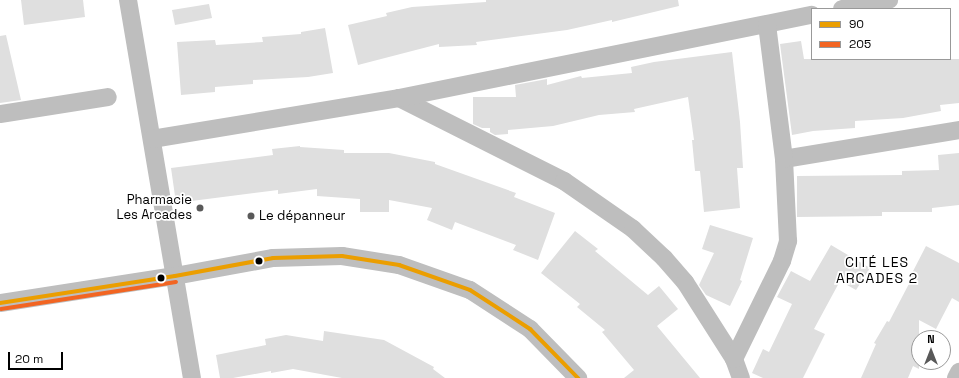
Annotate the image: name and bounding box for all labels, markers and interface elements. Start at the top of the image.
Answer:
legend [811,8,951,60]
text: 90 [849,16,864,32]
text: 205 [849,36,871,52]
place label: Pharmacie Les Arcades [116,193,192,224]
marker: Pharmacie Les Arcades [195,203,205,213]
place label: Le dépanneur [259,208,345,224]
marker: Le dépanneur [246,211,256,221]
district label: CITÉ LES ARCADES 2 [836,254,918,286]
unlabelled marker [254,256,264,266]
unlabelled marker [156,273,166,283]
north arrow [911,330,951,370]
text: N [927,332,935,346]
scale bar [10,344,65,370]
text: 20 m [15,351,43,367]

